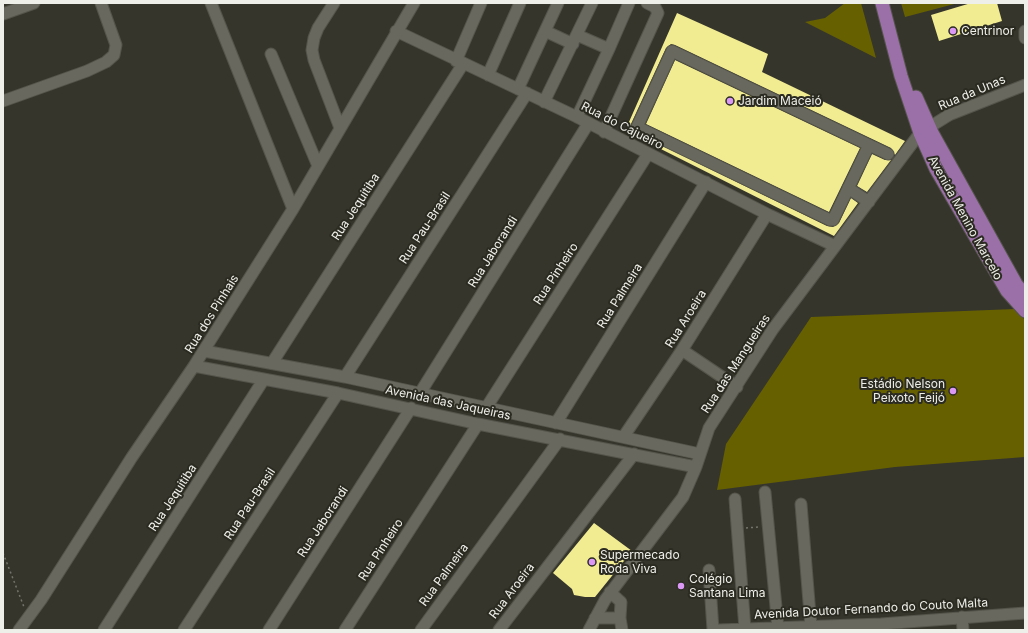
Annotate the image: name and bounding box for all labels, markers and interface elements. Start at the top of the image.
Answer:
place label: Centrinor [961,24,1014,38]
marker: Centrinor [948,26,958,36]
street label: Rua da Unas [936,72,1008,114]
place label: Jardim Maceió [738,94,822,108]
marker: Jardim Maceió [725,96,735,106]
street label: Rua do Cajueiro [579,99,665,153]
street label: Avenida Menino Marcelo [925,153,1005,283]
street label: Rua Jequitiba [329,171,383,243]
street label: Rua Pau-Brasil [396,189,454,267]
street label: Rua Jaborandi [465,214,521,290]
street label: Rua Pinheiro [531,240,581,308]
street label: Rua Palmeira [594,261,646,331]
street label: Rua dos Pinhais [182,272,242,356]
street label: Rua Aroeira [662,287,710,351]
street label: Rua das Mangueiras [699,312,773,416]
place label: Estádio Nelson Peixoto Feijó [860,377,945,405]
street label: Avenida das Jaqueiras [384,383,512,423]
marker: Estádio Nelson Peixoto Feijó [948,386,958,396]
street label: Rua Jequitiba [146,462,200,534]
street label: Rua Pau-Brasil [221,465,279,543]
street label: Rua Jaborandi [295,484,351,560]
street label: Rua Pinheiro [356,516,406,584]
street label: Rua Palmeira [416,541,472,609]
place label: Supermecado Roda Viva [600,548,680,576]
marker: Supermecado Roda Viva [587,557,597,567]
street label: Rua Aroeira [486,560,538,622]
place label: Colégio Santana Lima [689,572,765,600]
marker: Colégio Santana Lima [676,581,686,591]
street label: Avenida Doutor Fernando do Couto Malta [754,596,988,622]

